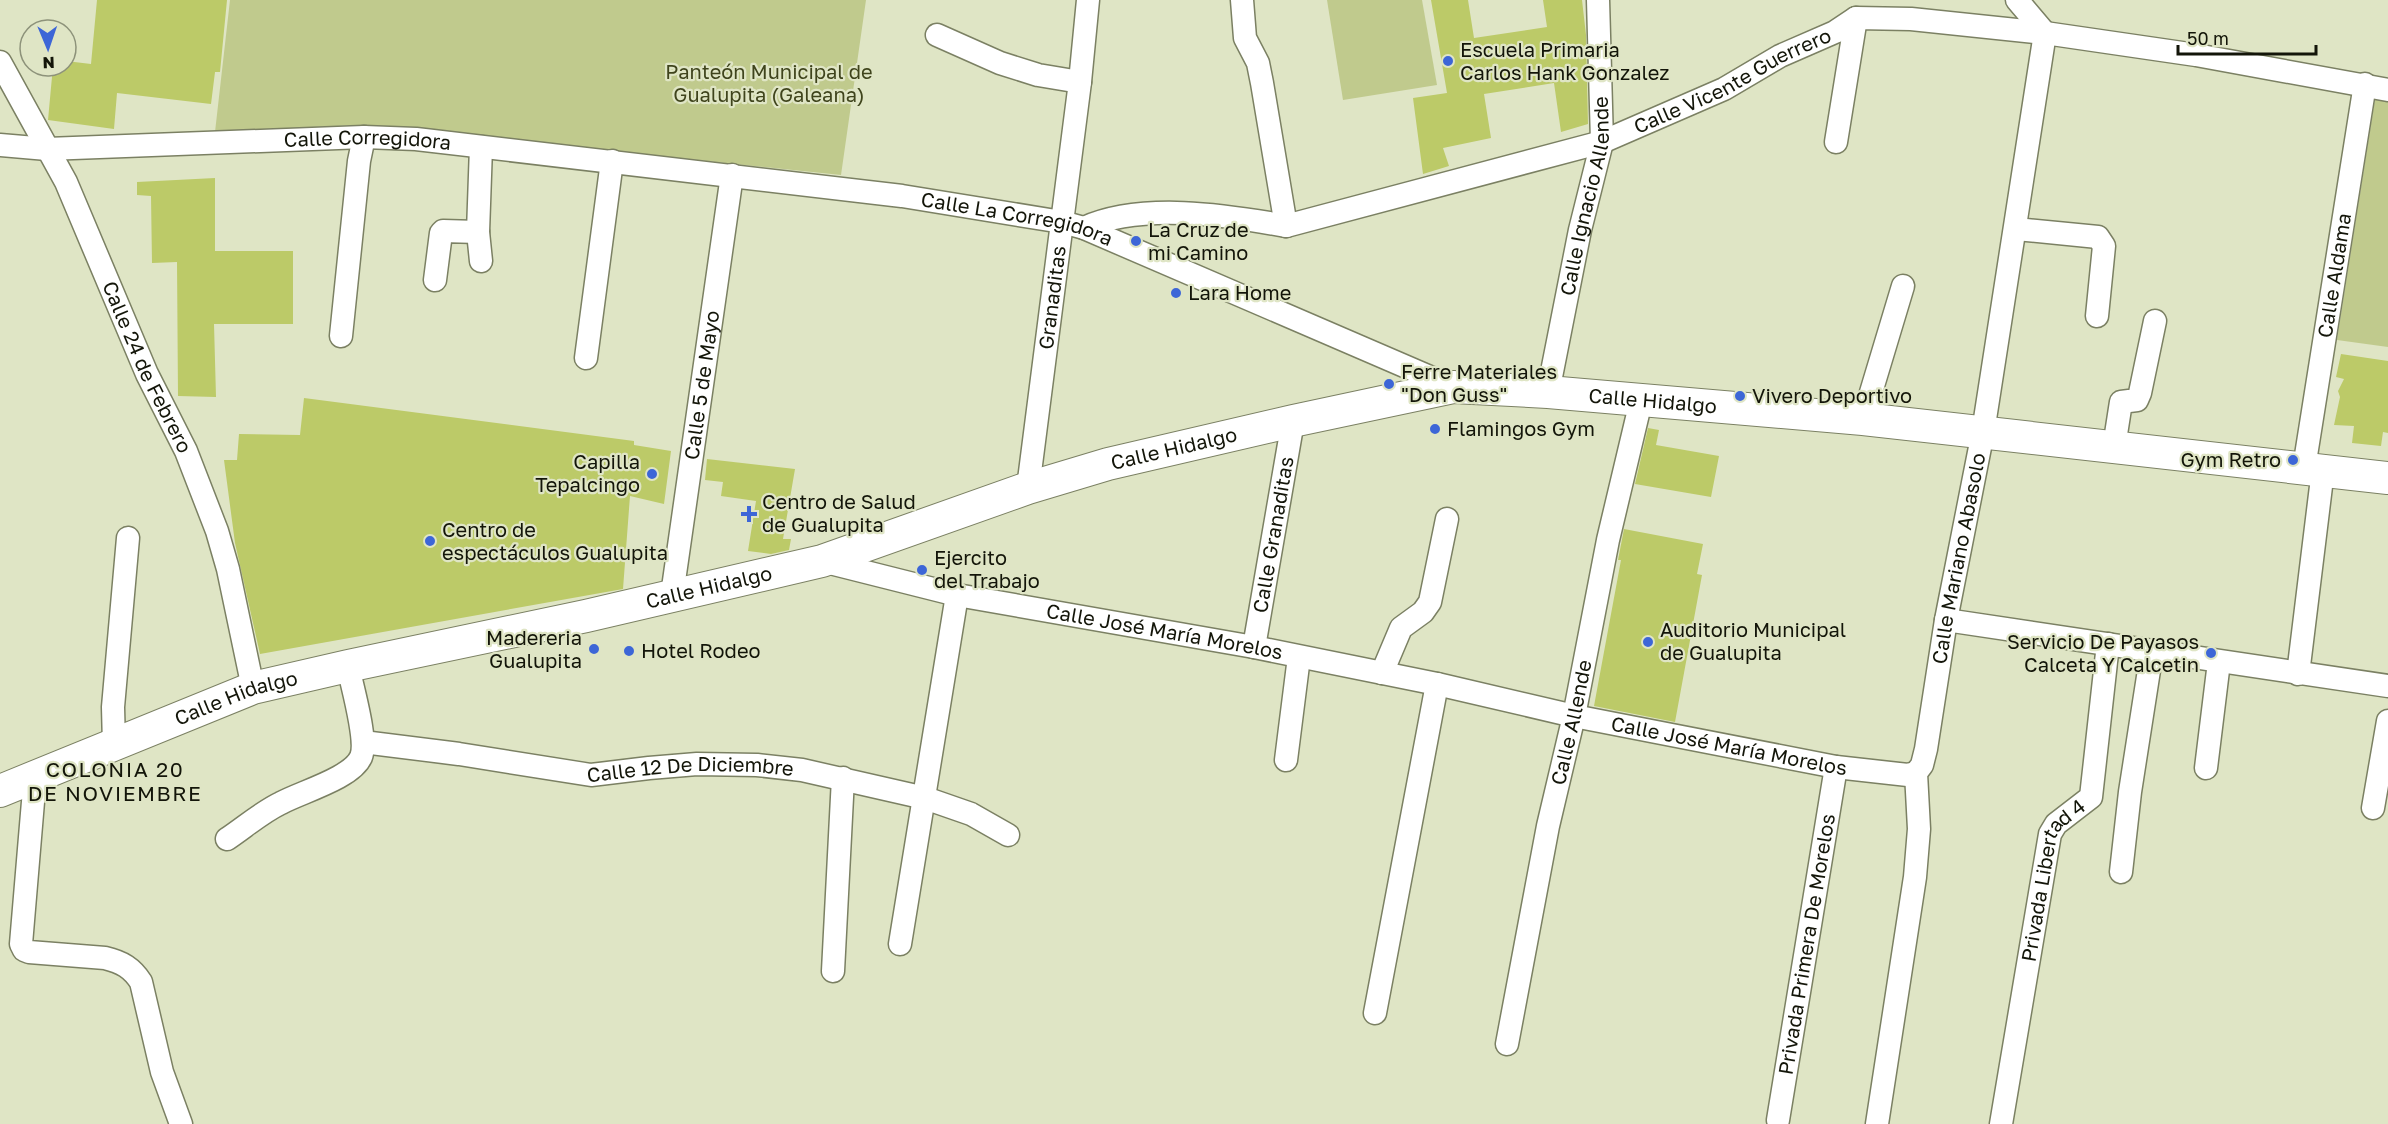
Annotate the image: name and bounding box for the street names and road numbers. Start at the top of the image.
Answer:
street label: Calle Vicente Guerrero [1630,22,1834,138]
street label: Calle Ignacio Allende [1554,96,1613,298]
street label: Calle Corregidora [283,124,453,154]
street label: Calle La Corregidora [919,186,1117,250]
street label: Calle Aldama [2312,211,2355,339]
street label: Granaditas [1033,244,1070,351]
street label: Calle 24 de Febrero [98,277,198,456]
street label: Calle 5 de Mayo [678,309,724,461]
street label: Calle Hidalgo [1588,383,1718,417]
street label: Calle Hidalgo [1108,421,1239,474]
street label: Calle Mariano Abasolo [1926,451,1990,666]
street label: Calle Granaditas [1247,454,1298,615]
street label: Calle Hidalgo [643,560,774,613]
street label: Calle José María Morelos [1045,598,1285,664]
street label: Calle Allende [1545,658,1596,787]
street label: Calle Hidalgo [171,665,300,730]
street label: Calle José María Morelos [1609,711,1848,779]
street label: Calle 12 De Diciembre [585,751,795,786]
street label: Privada Libertad 4 [2016,793,2089,963]
street label: Privada Primera De Morelos [1773,812,1839,1077]

